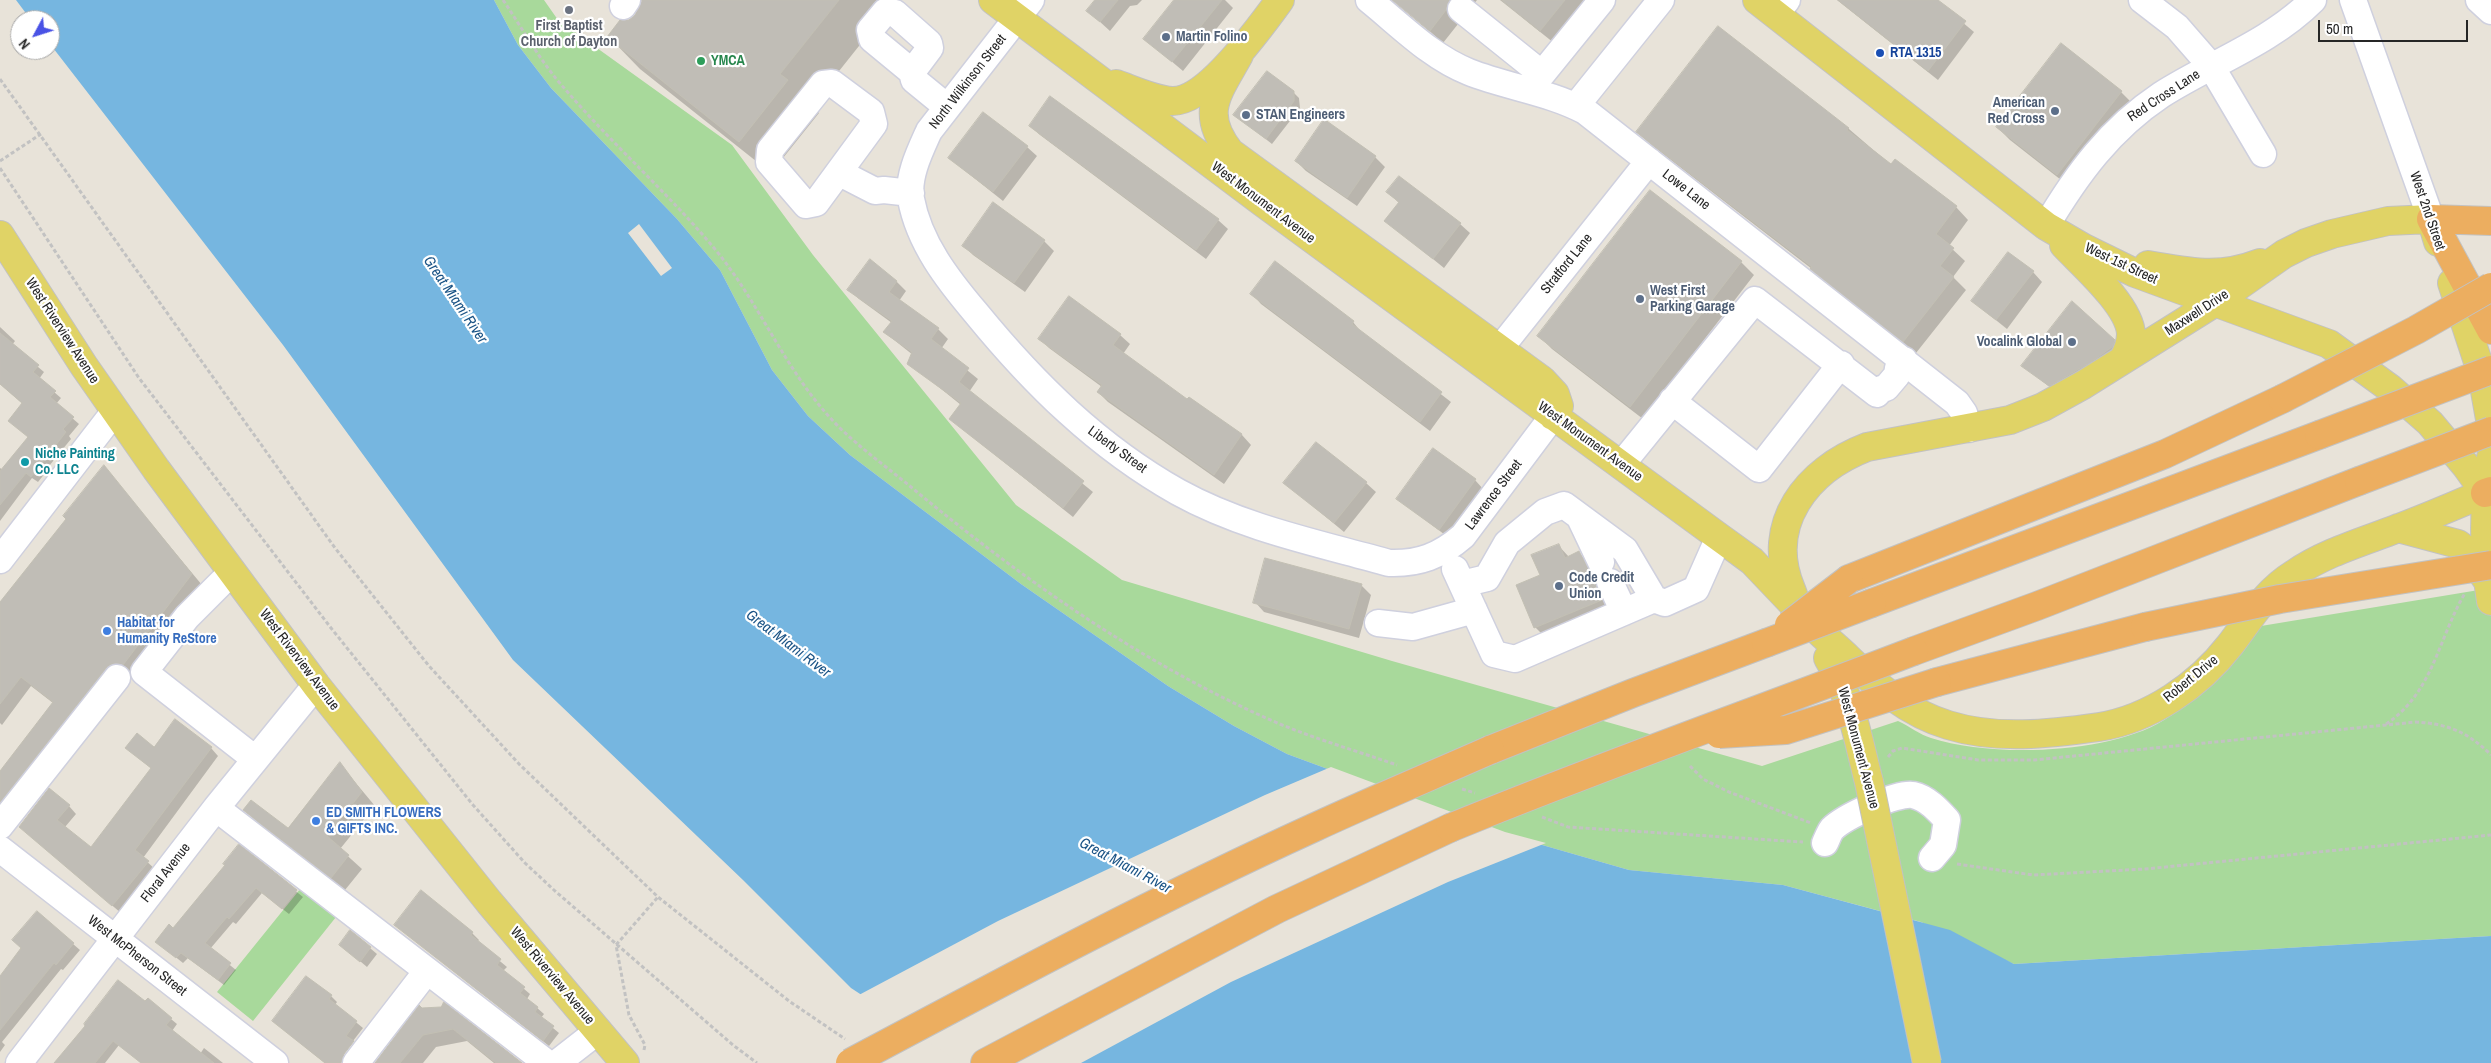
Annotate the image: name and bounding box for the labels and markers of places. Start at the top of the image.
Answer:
marker: First Baptist Church of Dayton [563,4,575,16]
place label: First Baptist Church of Dayton [521,18,617,50]
place label: Martin Folino [1176,29,1248,45]
marker: Martin Folino [1160,31,1172,43]
place label: RTA 1315 [1890,45,1941,61]
marker: RTA 1315 [1874,47,1886,59]
place label: YMCA [711,53,745,69]
marker: YMCA [695,55,707,67]
place label: American Red Cross [1988,95,2045,128]
marker: American Red Cross [2049,105,2061,117]
place label: STAN Engineers [1256,107,1345,123]
marker: STAN Engineers [1240,109,1252,121]
place label: West First Parking Garage [1650,283,1735,316]
marker: West First Parking Garage [1634,293,1646,305]
place label: Vocalink Global [1977,334,2062,350]
marker: Vocalink Global [2066,336,2078,348]
place label: Niche Painting Co. LLC [35,446,115,478]
marker: Niche Painting Co. LLC [19,456,31,468]
place label: Code Credit Union [1569,570,1634,602]
marker: Code Credit Union [1553,580,1565,592]
place label: Habitat for Humanity ReStore [117,615,217,648]
marker: Habitat for Humanity ReStore [101,625,113,637]
place label: ED SMITH FLOWERS & GIFTS INC. [326,805,441,838]
marker: ED SMITH FLOWERS & GIFTS INC. [310,815,322,827]

